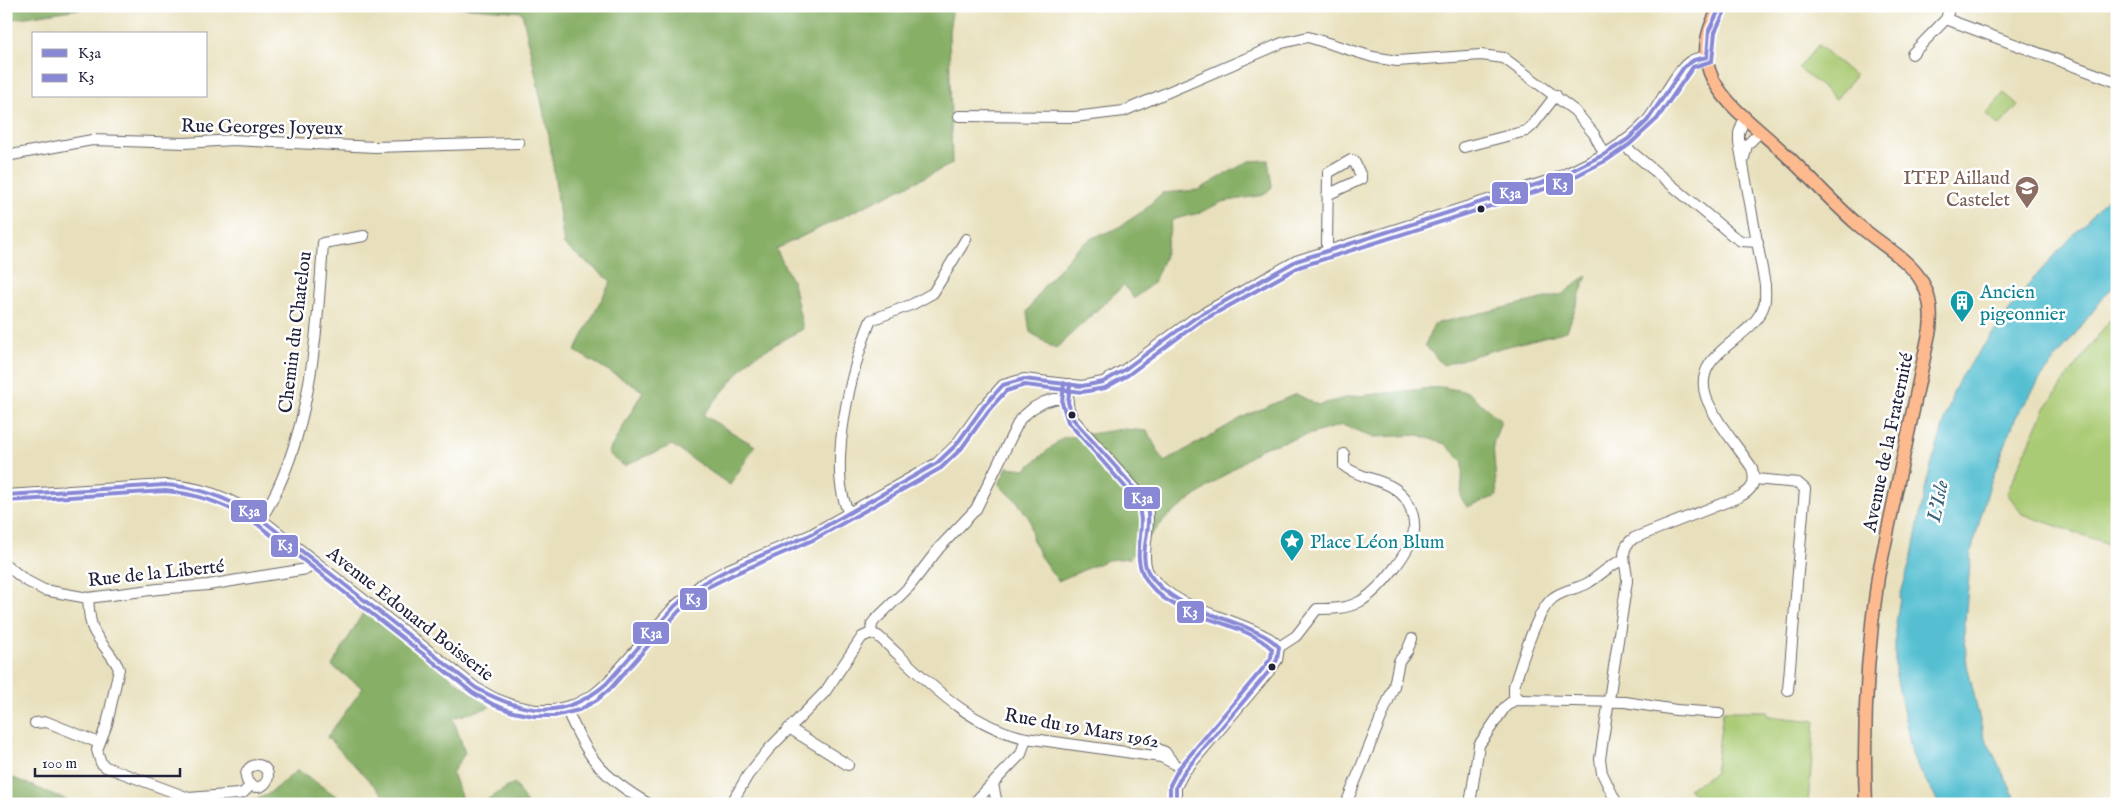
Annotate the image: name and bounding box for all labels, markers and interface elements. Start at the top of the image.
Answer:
legend [32,32,208,98]
text: K3a [78,44,101,63]
text: K3 [78,68,94,87]
street label: Rue Georges Joyeux [181,115,343,141]
place label: ITEP Aillaud Castelet [1903,167,2011,213]
line badge: K3 [1545,172,1574,196]
school or university icon: ITEP Aillaud Castelet [2014,175,2040,209]
text: K3 [1552,176,1568,194]
line badge: K3a [1491,181,1529,205]
text: K3a [1499,185,1522,203]
unlabelled marker [1476,204,1486,214]
street label: Chemin du Chatelou [274,250,318,414]
place label: Ancien pigeonnier [1979,281,2065,327]
building icon: Ancien pigeonnier [1949,289,1975,323]
street label: Avenue de la Fraternité [1858,350,1920,535]
unlabelled marker [1067,410,1077,420]
water label: L'Isle [1922,478,1955,525]
line badge: K3a [1123,486,1161,510]
text: K3a [1131,490,1154,508]
line badge: K3a [230,499,268,523]
text: K3a [238,503,261,521]
place icon: Place Léon Blum [1279,528,1305,562]
place label: Place Léon Blum [1310,531,1445,555]
line badge: K3 [270,534,299,558]
text: K3 [277,537,293,555]
street label: Avenue Edouard Boisserie [321,541,498,687]
street label: Rue de la Liberté [87,555,226,593]
line badge: K3 [679,587,708,611]
text: K3 [685,591,701,609]
line badge: K3 [1176,600,1205,624]
text: K3 [1182,604,1198,622]
line badge: K3a [632,621,670,645]
text: K3a [640,625,663,643]
unlabelled marker [1267,662,1277,672]
street label: Rue du 19 Mars 1962 [1002,704,1161,754]
scale bar [35,745,180,777]
text: 100 m [42,754,78,773]

